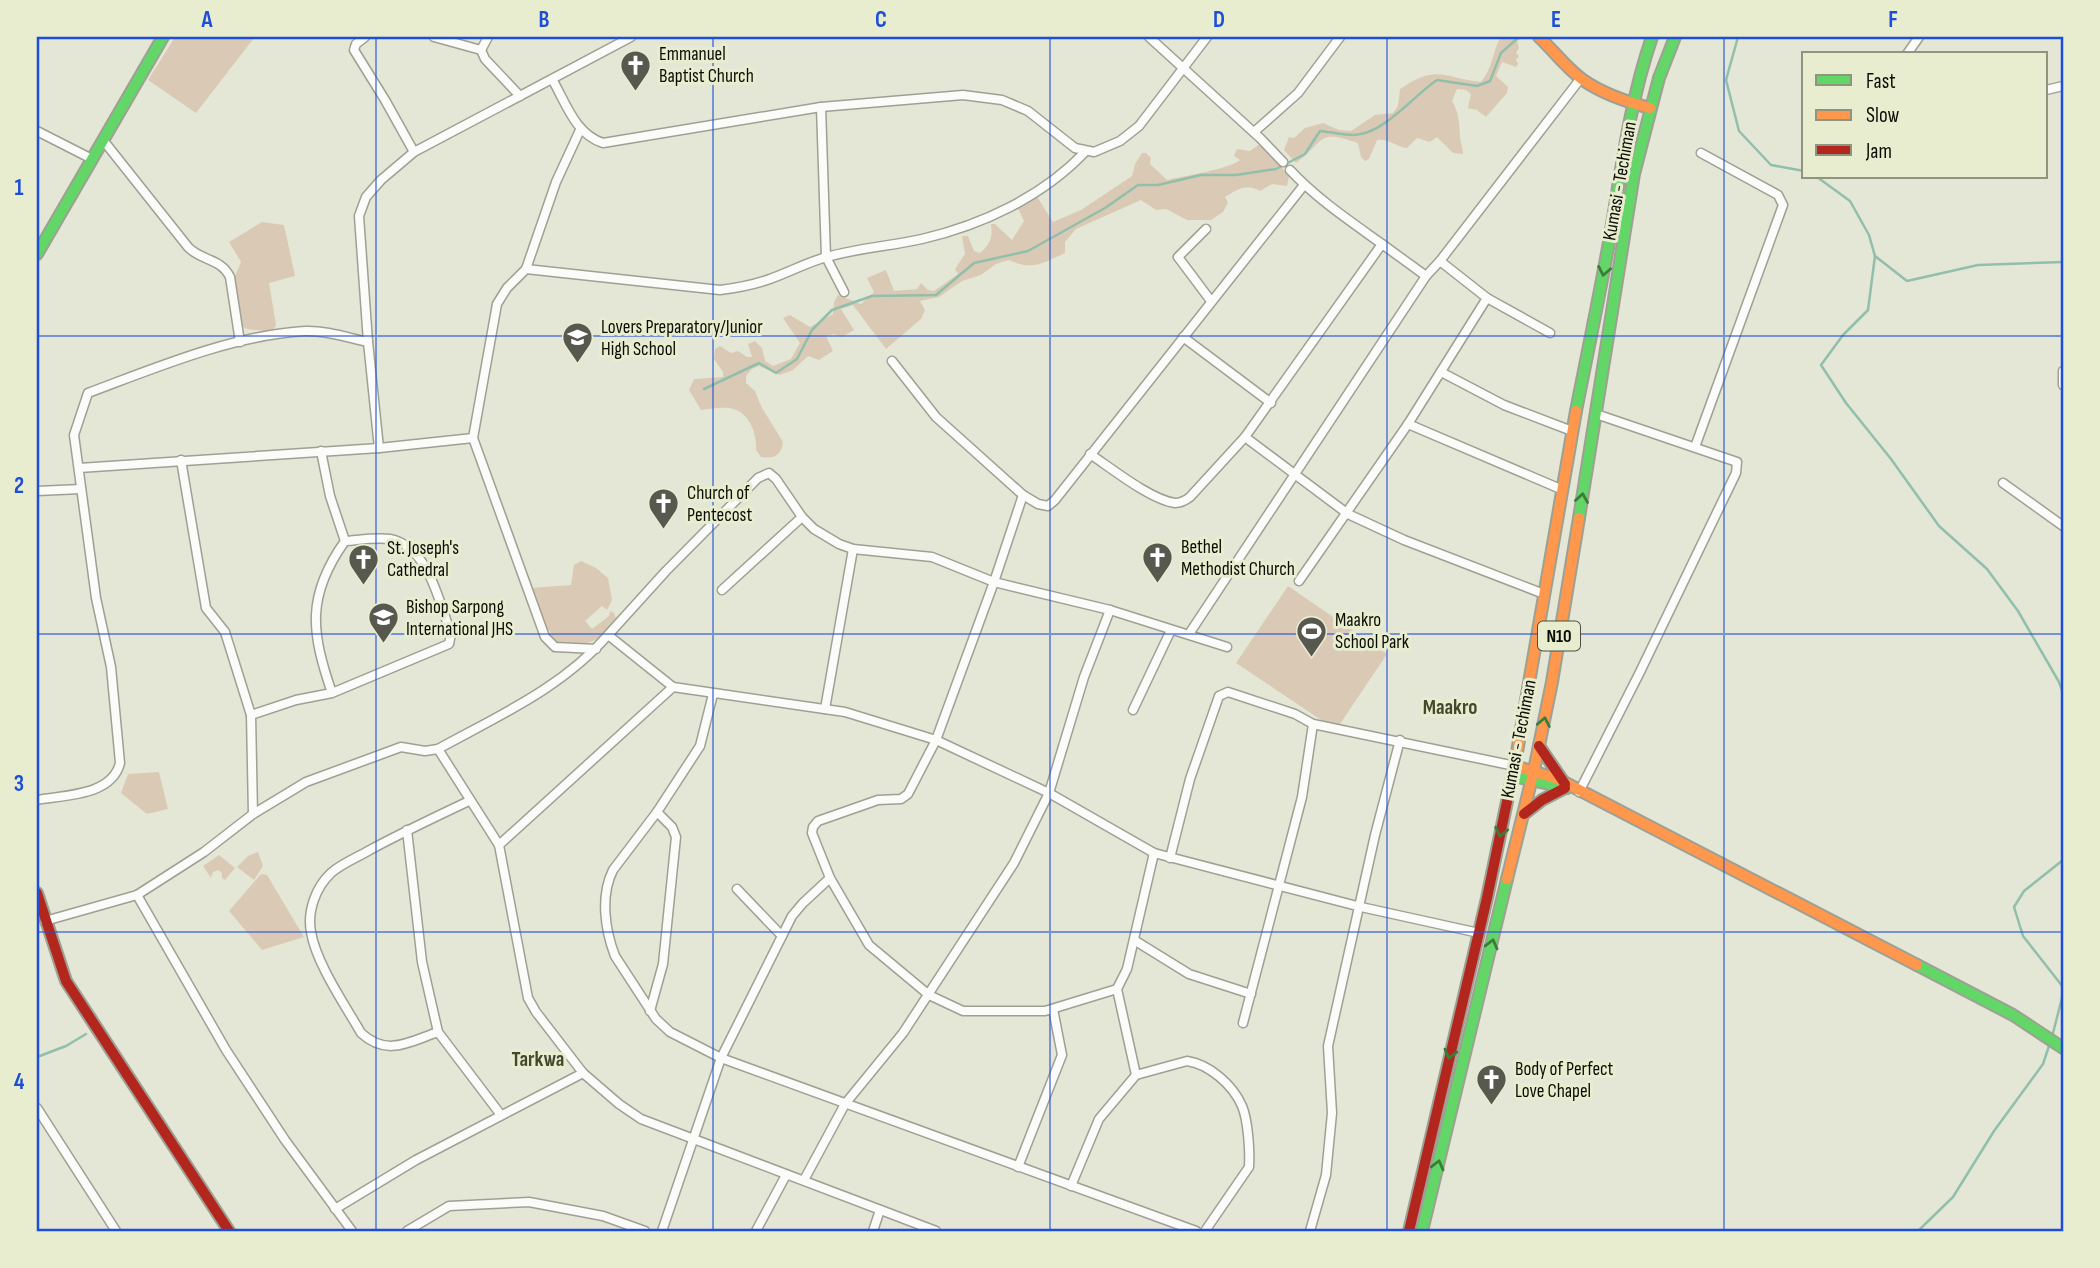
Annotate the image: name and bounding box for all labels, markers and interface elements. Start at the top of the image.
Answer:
text: A [201,6,214,34]
text: B [539,6,550,34]
text: C [875,6,887,34]
text: D [1213,6,1225,34]
text: E [1551,6,1561,34]
text: F [1888,6,1898,34]
place label: Emmanuel Baptist Church [659,43,754,88]
church icon: Emmanuel Baptist Church [619,48,653,92]
legend [1802,52,2048,178]
text: Fast [1866,69,1896,94]
text: Slow [1866,103,1900,128]
street label: Kumasi - Techiman [1598,120,1642,242]
text: Jam [1865,139,1892,164]
text: 1 [14,174,24,202]
one-way arrow [1597,265,1612,277]
place label: Lovers Preparatory/Junior High School [601,316,763,361]
school or university icon: Lovers Preparatory/Junior High School [561,321,595,365]
text: 2 [14,472,24,500]
place label: Church of Pentecost [687,482,752,527]
church icon: Church of Pentecost [647,487,681,531]
one-way arrow [1574,492,1589,504]
place label: Bethel Methodist Church [1181,536,1295,581]
place label: St. Joseph's Cathedral [387,537,459,582]
church icon: Bethel Methodist Church [1141,541,1175,585]
church icon: St. Joseph's Cathedral [347,542,381,586]
place label: Bishop Sarpong International JHS [406,596,513,641]
school or university icon: Bishop Sarpong International JHS [366,601,400,645]
place label: Maakro School Park [1335,609,1410,654]
sports icon: Maakro School Park [1295,614,1329,658]
road number: N10 [1538,622,1580,650]
street label: Kumasi - Techiman [1496,678,1542,800]
district label: Maakro [1423,695,1477,720]
one-way arrow [1535,716,1550,728]
text: 3 [14,770,24,798]
one-way arrow [1494,826,1509,838]
one-way arrow [1484,938,1498,950]
district label: Tarkwa [512,1047,564,1072]
one-way arrow [1444,1048,1458,1060]
place label: Body of Perfect Love Chapel [1515,1058,1614,1103]
church icon: Body of Perfect Love Chapel [1475,1063,1509,1107]
text: 4 [14,1068,25,1096]
one-way arrow [1430,1159,1444,1171]

